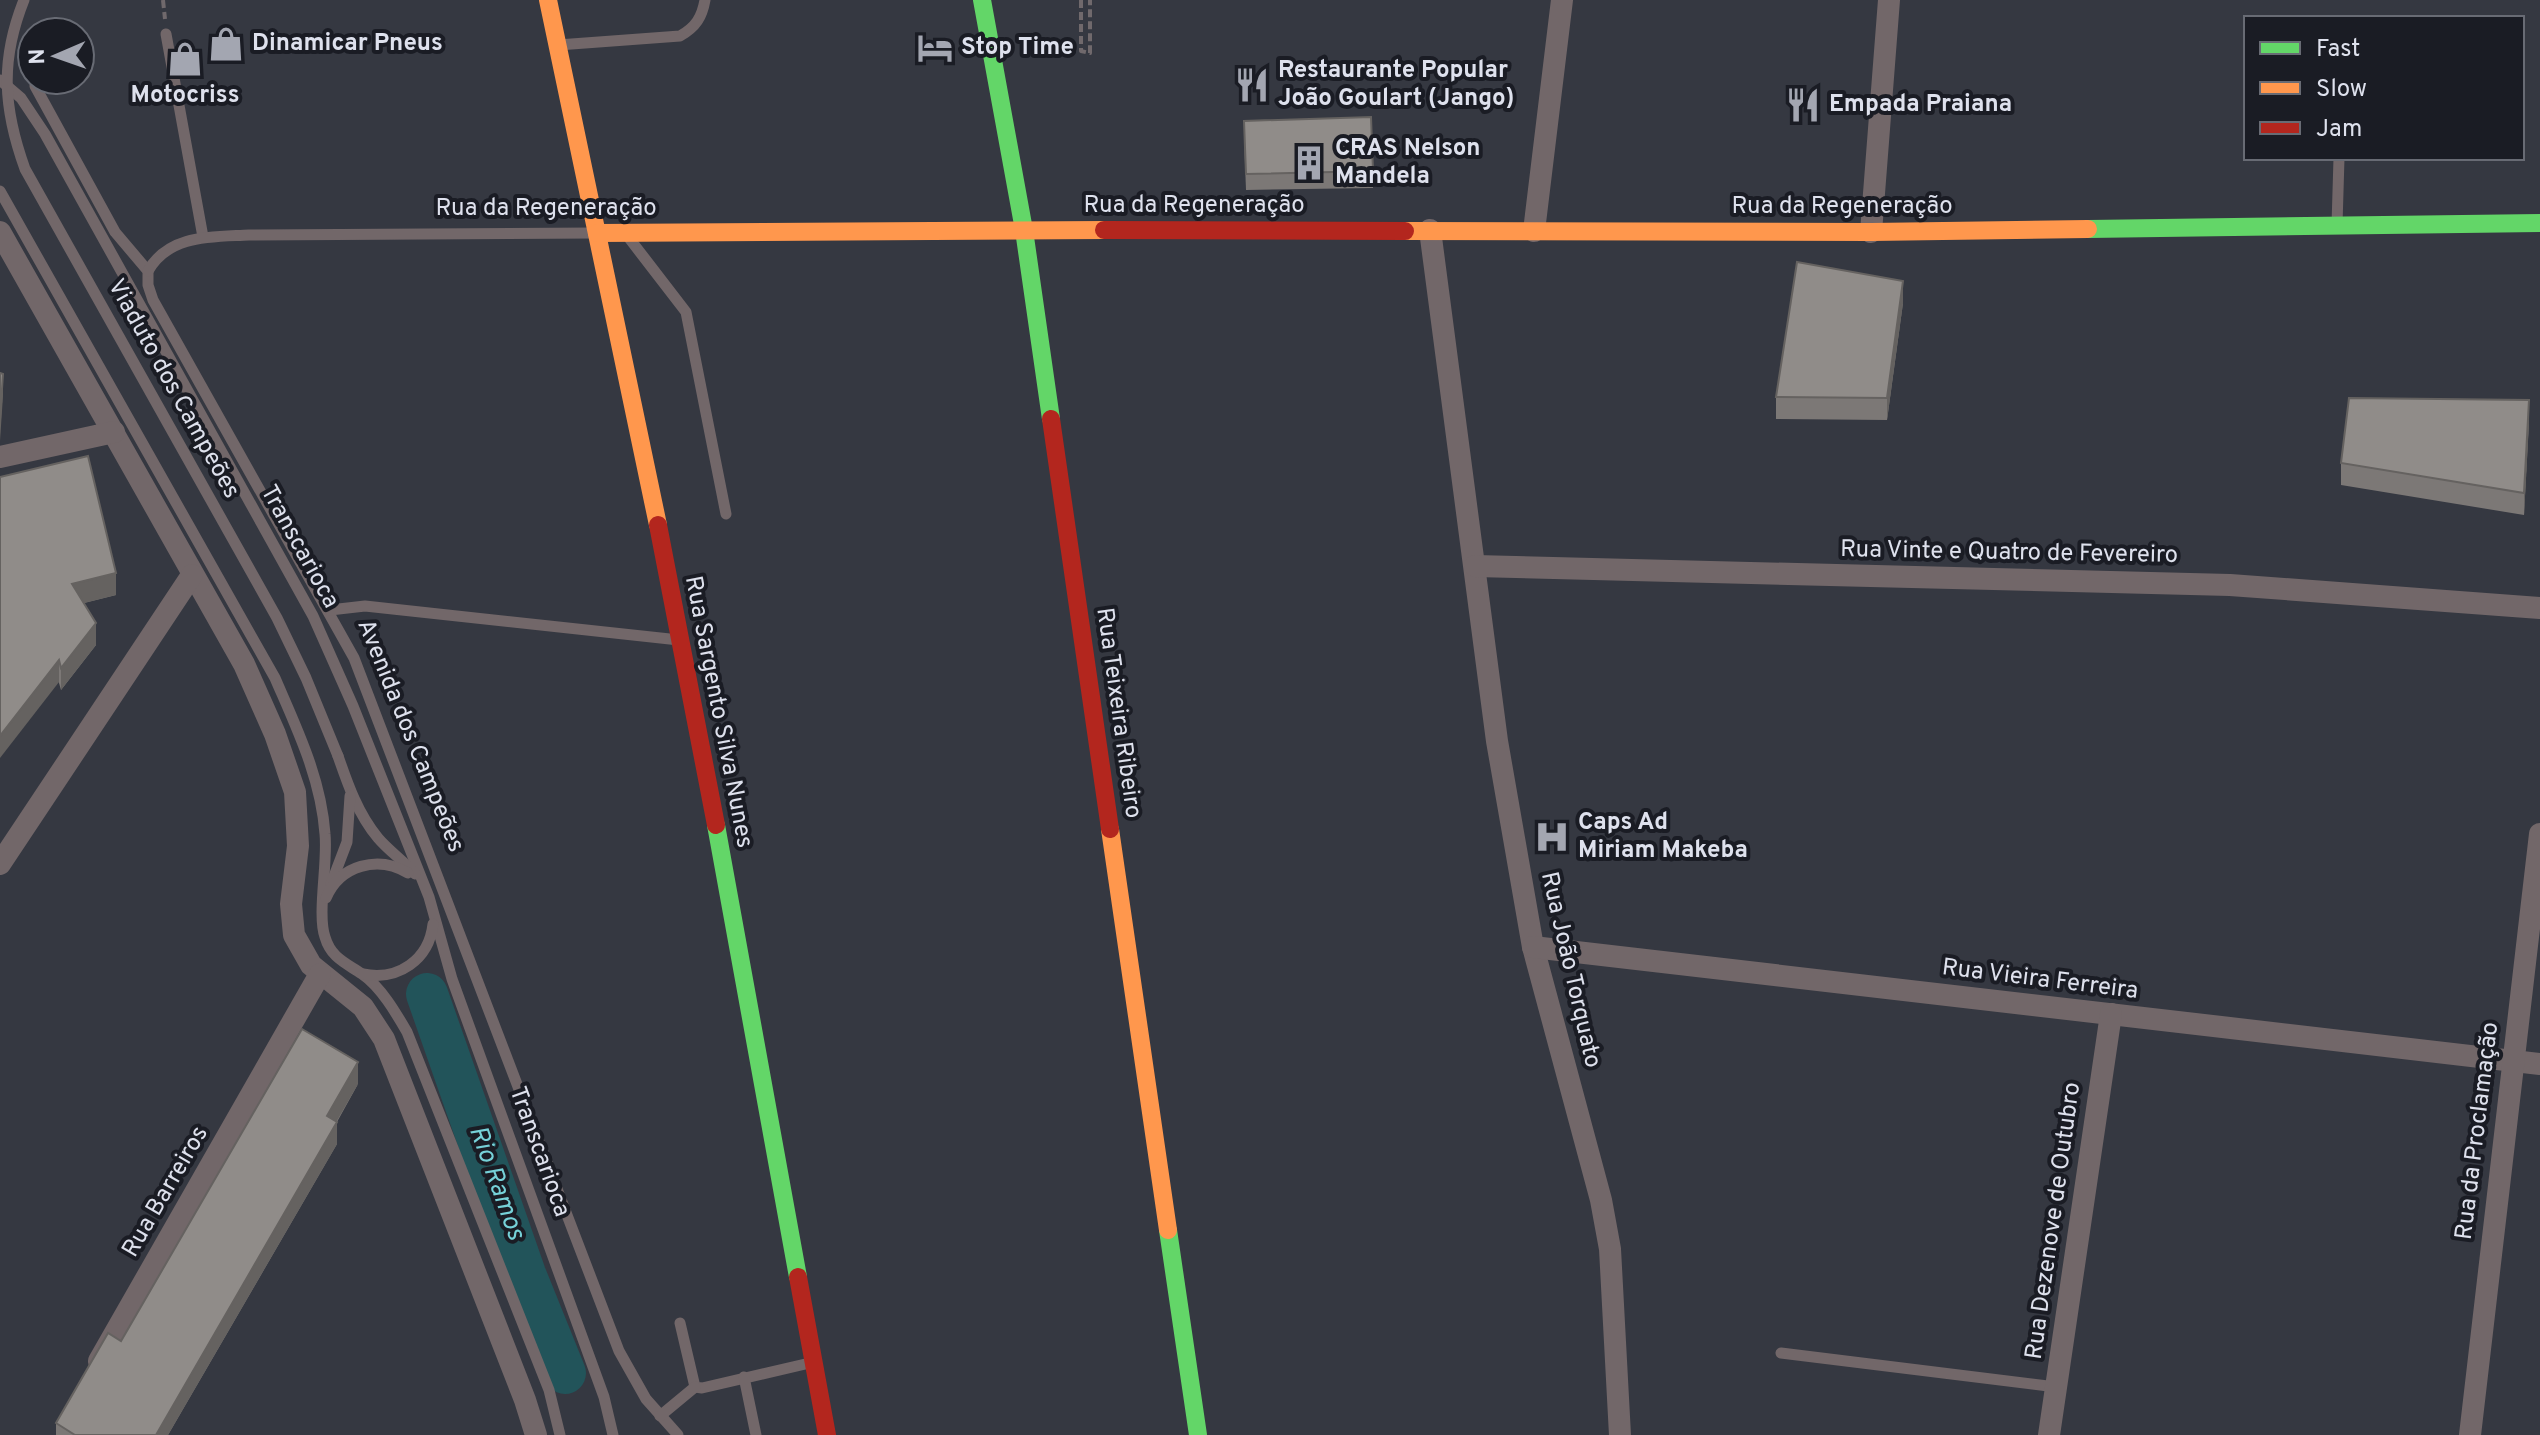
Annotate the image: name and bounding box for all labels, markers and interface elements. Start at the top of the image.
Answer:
north arrow [16,16,96,96]
legend [2244,16,2524,160]
shop icon: Dinamicar Pneus [207,25,245,63]
place label: Dinamicar Pneus [252,29,443,59]
hotel icon: Stop Time [916,29,954,67]
place label: Stop Time [961,33,1074,63]
text: Fast [2316,35,2360,65]
shop icon: Motocriss [166,40,204,78]
text: N [25,48,52,65]
place label: Restaurante Popular João Goulart (Jango) [1278,56,1515,114]
restaurant icon: Restaurante Popular João Goulart (Jango) [1233,66,1271,104]
text: Slow [2316,75,2367,105]
place label: Motocriss [130,81,240,111]
restaurant icon: Empada Praiana [1784,86,1822,124]
place label: Empada Praiana [1829,90,2012,120]
text: Jam [2316,115,2362,145]
place label: CRAS Nelson Mandela [1335,134,1480,192]
building icon: CRAS Nelson Mandela [1290,144,1328,182]
street label: Rua da Regeneração [1083,191,1305,221]
street label: Rua da Regeneração [1731,192,1953,222]
street label: Rua da Regeneração [435,194,657,224]
street label: Viaduto dos Campeões [100,274,246,504]
street label: Transcarioca [253,480,345,614]
street label: Rua Vinte e Quatro de Fevereiro [1840,535,2178,571]
street label: Rua Sargento Silva Nunes [677,573,759,851]
street label: Rua Teixeira Ribeiro [1088,606,1148,820]
street label: Avenida dos Campeões [350,615,470,857]
place label: Caps Ad Miriam Makeba [1578,808,1748,866]
hospital icon: Caps Ad Miriam Makeba [1533,818,1571,856]
street label: Rua João Torquato [1533,869,1607,1071]
street label: Rua Vieira Ferreira [1940,953,2140,1007]
street label: Rua da Proclamação [2450,1020,2506,1242]
street label: Rua Dezenove de Outubro [2020,1080,2088,1362]
street label: Transcarioca [502,1083,576,1221]
street label: Rua Barreiros [116,1121,216,1263]
water label: Rio Ramos [460,1121,532,1246]

